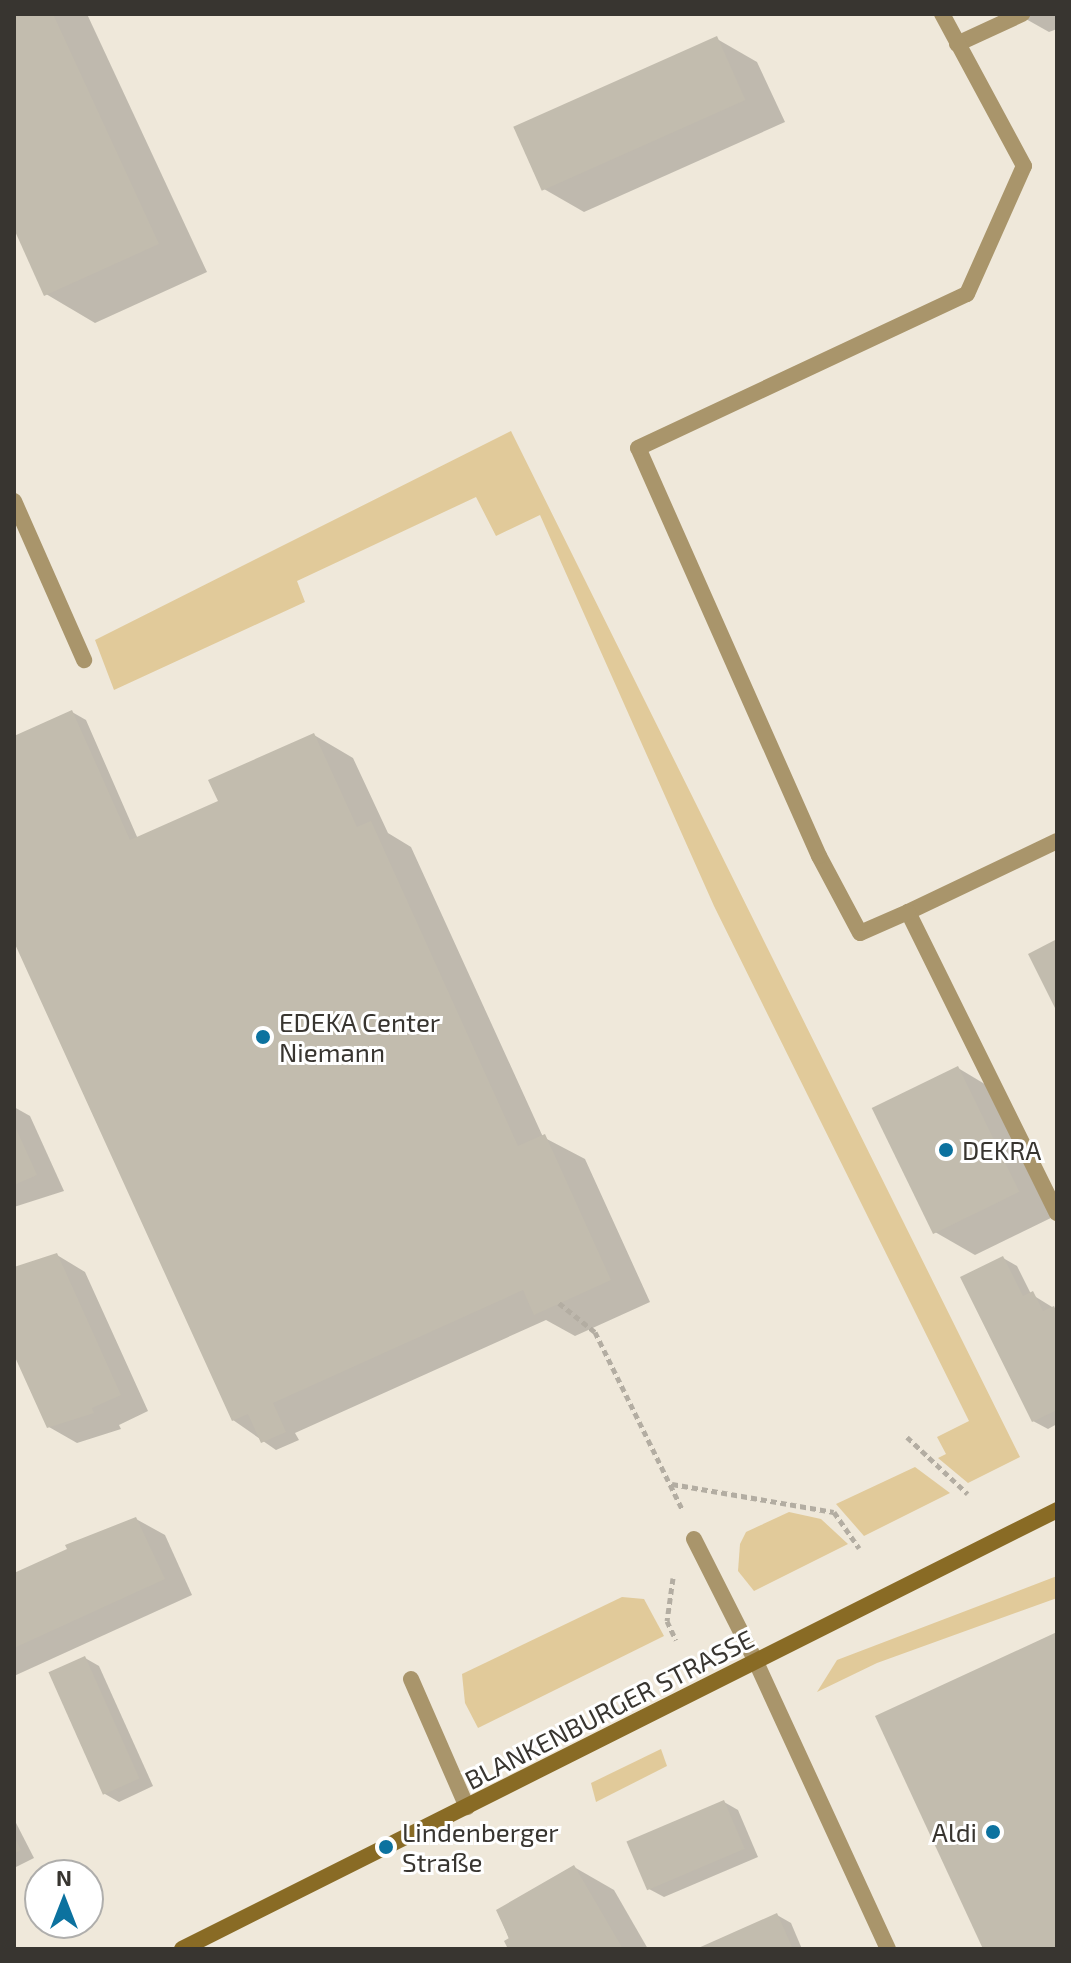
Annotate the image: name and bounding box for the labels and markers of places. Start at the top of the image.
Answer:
place label: EDEKA Center Niemann [279,1006,441,1068]
marker: EDEKA Center Niemann [254,1028,272,1046]
place label: DEKRA [962,1134,1041,1166]
marker: DEKRA [937,1141,955,1159]
place label: Lindenberger Straße [402,1816,559,1878]
place label: Aldi [932,1816,977,1848]
marker: Aldi [984,1823,1002,1841]
marker: Lindenberger Straße [377,1838,395,1856]

